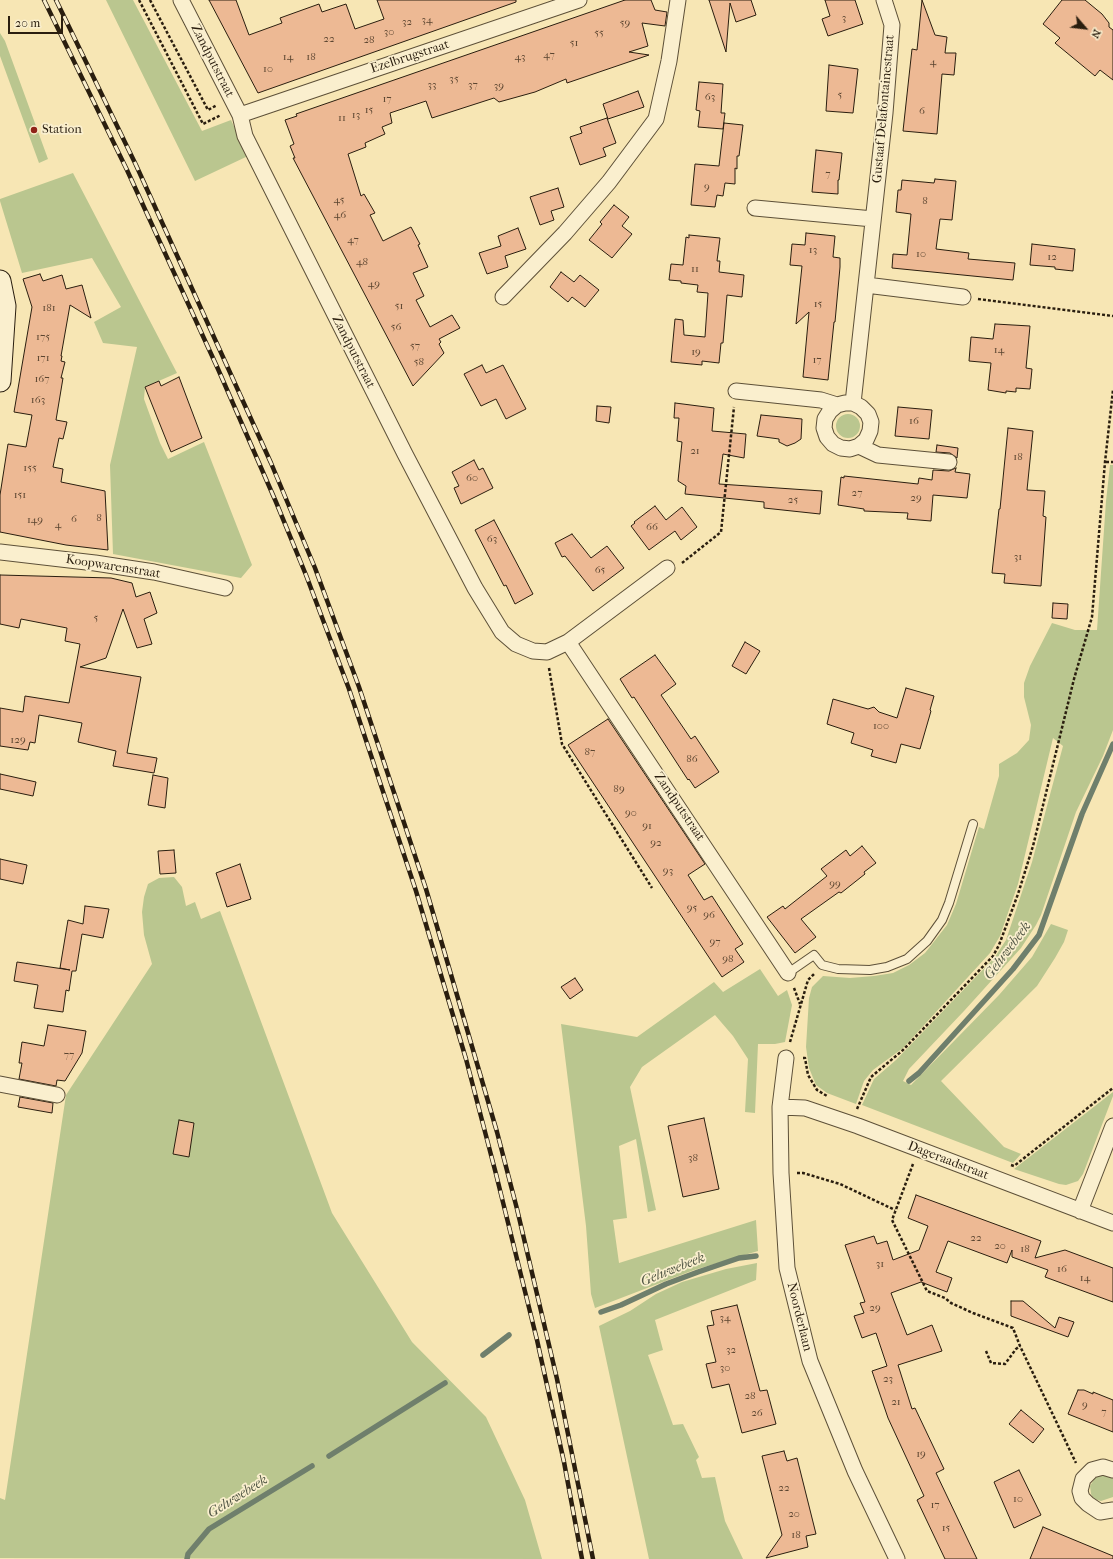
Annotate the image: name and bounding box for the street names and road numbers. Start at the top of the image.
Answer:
street label: Zandputstraat [187,22,237,100]
street label: Gustaaf Delafontainestraat [870,34,898,184]
street label: Ezelbrugstraat [369,37,451,77]
street label: Zandputstraat [328,313,378,391]
street label: Koopwarenstraat [64,552,162,582]
street label: Zandputstraat [650,770,708,844]
street label: Dageraadstraat [905,1138,991,1184]
street label: Noorderlaan [783,1281,815,1353]

